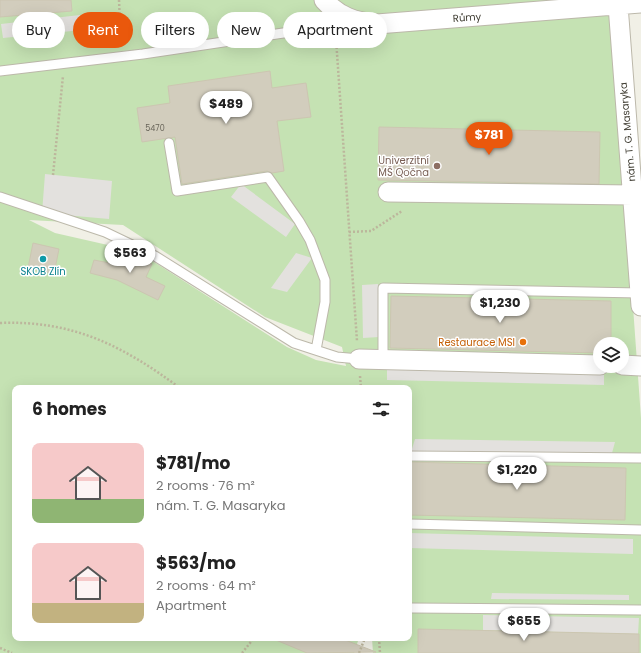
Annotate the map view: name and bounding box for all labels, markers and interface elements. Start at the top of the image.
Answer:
street label: Růmy [452,9,482,26]
chip: Buy [12,12,65,48]
chip: Rent [73,12,133,48]
chip: Filters [141,12,209,48]
chip: New [217,12,275,48]
chip: Apartment [283,12,387,48]
street label: nám. T. G. Masaryka [616,82,639,182]
pin: $489 [202,91,250,125]
text: $489 [209,94,243,113]
pin: $781 [465,122,513,156]
house number: 5470 [145,123,165,134]
text: $781 [475,125,503,144]
place label: Univerzitní MŠ Qočna [378,153,430,180]
marker: Univerzitní MŠ Qočna [432,161,442,171]
pin: $563 [106,240,154,274]
text: $563 [113,243,147,262]
marker: SKOB Zlín [38,254,48,264]
place label: SKOB Zlín [20,264,66,279]
pin: $1,230 [467,290,533,324]
text: $1,230 [480,293,520,312]
place label: Restaurace MSI [438,335,515,350]
marker: Restaurace MSI [518,337,528,347]
map controls [593,337,629,373]
button: layers [593,337,629,373]
text: 6 homes [32,397,107,421]
icon: filters [370,398,392,420]
text: $781/mo [156,451,230,475]
pin: $1,220 [484,457,550,491]
icon: home [64,459,112,507]
text: $1,220 [497,460,537,479]
text: 2 rooms · 76 m² [156,476,255,495]
text: nám. T. G. Masaryka [156,496,285,515]
text: $563/mo [156,551,236,575]
icon: home [64,559,112,607]
text: 2 rooms · 64 m² [156,576,256,595]
text: Apartment [156,596,226,615]
pin: $655 [500,608,548,642]
text: $655 [507,611,541,630]

